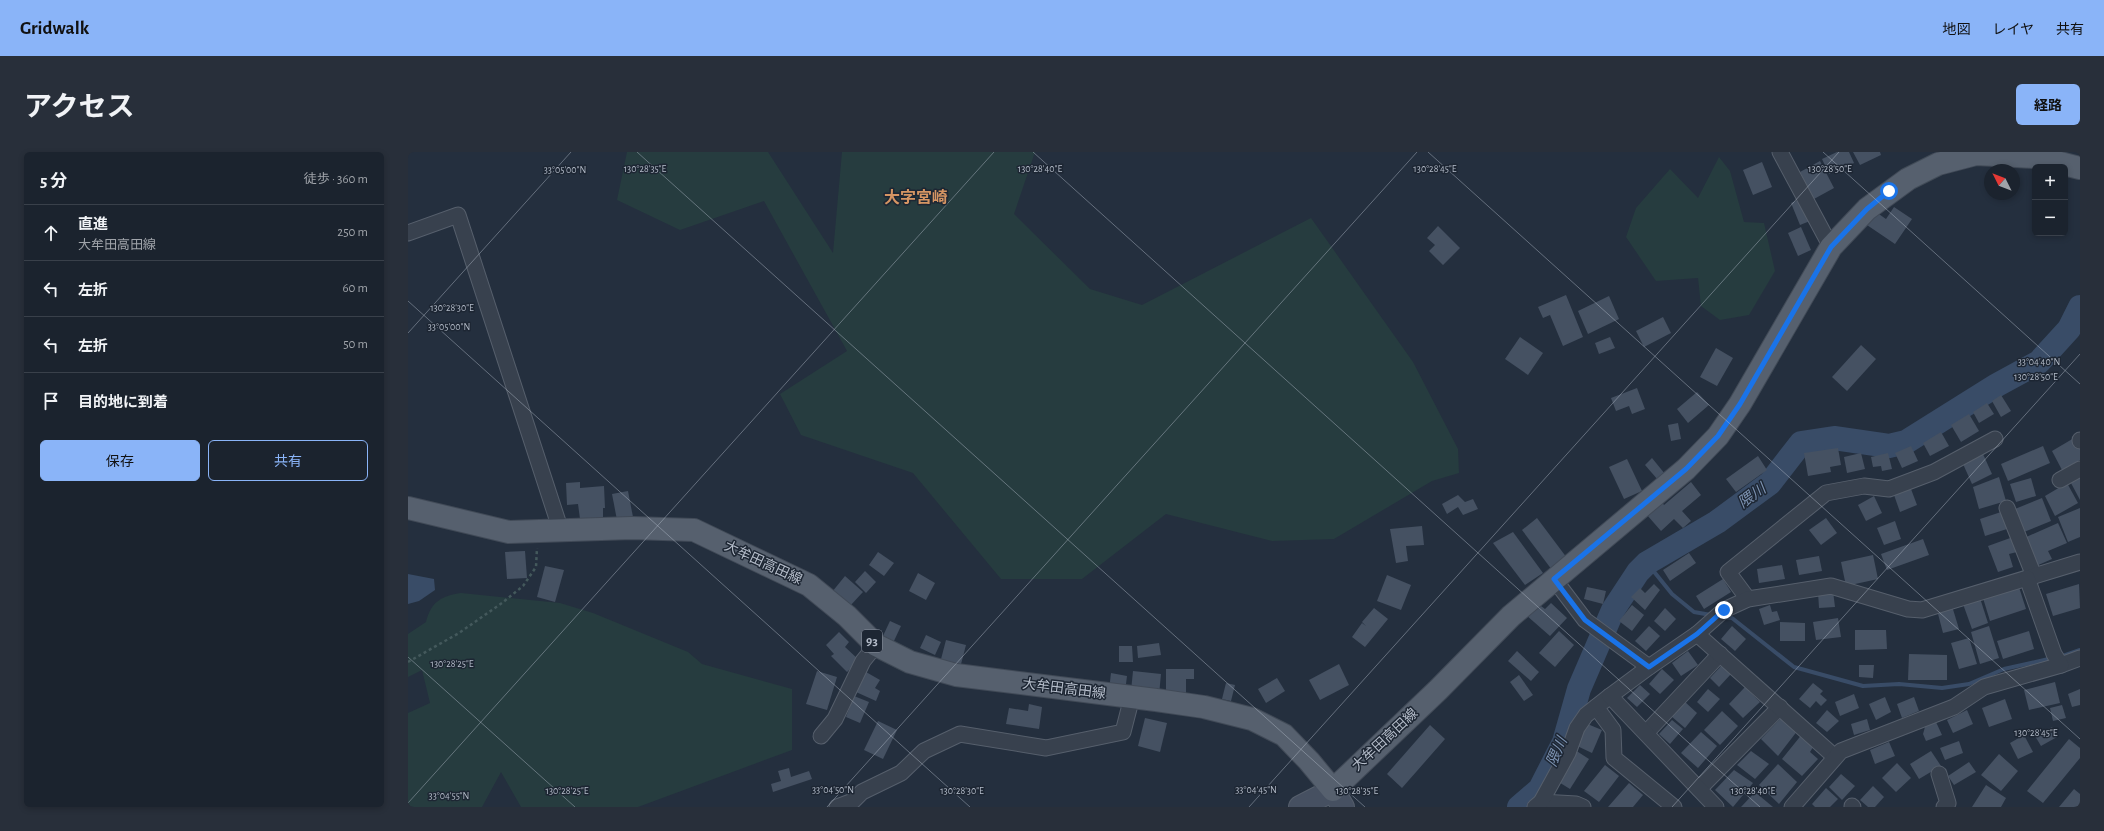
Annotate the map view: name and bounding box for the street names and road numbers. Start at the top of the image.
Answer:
street label: 大牟田高田線 [722,538,804,587]
road number: 93 [862,630,882,652]
street label: 大牟田高田線 [1021,676,1107,701]
street label: 大牟田高田線 [1349,706,1420,774]

